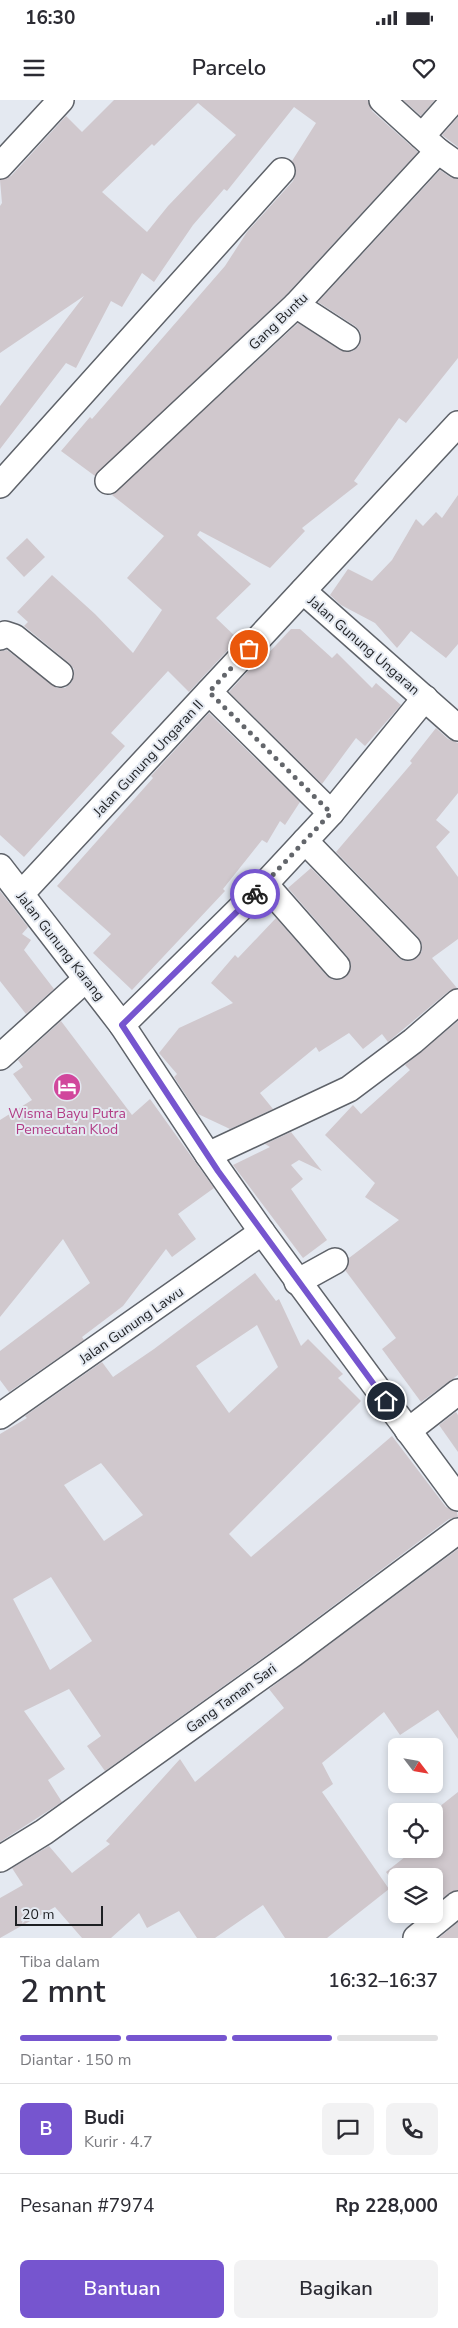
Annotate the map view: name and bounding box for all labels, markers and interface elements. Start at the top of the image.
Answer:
text: 16:30 [25,5,75,31]
text: Parcelo [192,53,266,83]
icon: menu [20,54,48,82]
icon: heart [410,54,438,82]
street label: Gang Buntu [245,288,312,354]
street label: Jalan Gunung Ungaran [303,591,424,699]
pin [228,628,270,670]
icon: bag [235,635,263,663]
street label: Jalan Gunung Ungaran II [88,696,208,822]
courier [230,869,280,919]
icon: bike [241,880,269,908]
street label: Jalan Gunung Karang [11,887,109,1005]
hotel icon: Wisma Bayu Putra Pemecutan Klod [52,1072,82,1102]
place label: Wisma Bayu Putra Pemecutan Klod [8,1104,126,1139]
street label: Jalan Gunung Lawu [75,1282,187,1369]
pin [365,1380,407,1422]
icon: home [372,1387,400,1415]
street label: Gang Taman Sari [182,1659,280,1738]
north arrow [388,1738,442,1792]
map controls [388,1738,443,1923]
button: locate [388,1803,443,1858]
button: layers [388,1868,443,1923]
scale bar [15,1903,102,1926]
text: 20 m [22,1905,54,1924]
text: Tiba dalam [20,1951,100,1973]
text: 16:32–16:37 [328,1968,438,1994]
text: 2 mnt [20,1970,105,2013]
text: Diantar · 150 m [20,2049,131,2071]
button: chat [322,2103,374,2155]
button: phone [386,2103,438,2155]
text: Budi [84,2105,124,2131]
text: B [39,2116,53,2142]
text: Kurir · 4.7 [84,2131,153,2153]
text: Pesanan #7974 [20,2193,154,2219]
text: Rp 228,000 [335,2193,438,2219]
button: Bantuan [20,2260,224,2318]
button: Bagikan [234,2260,438,2318]

